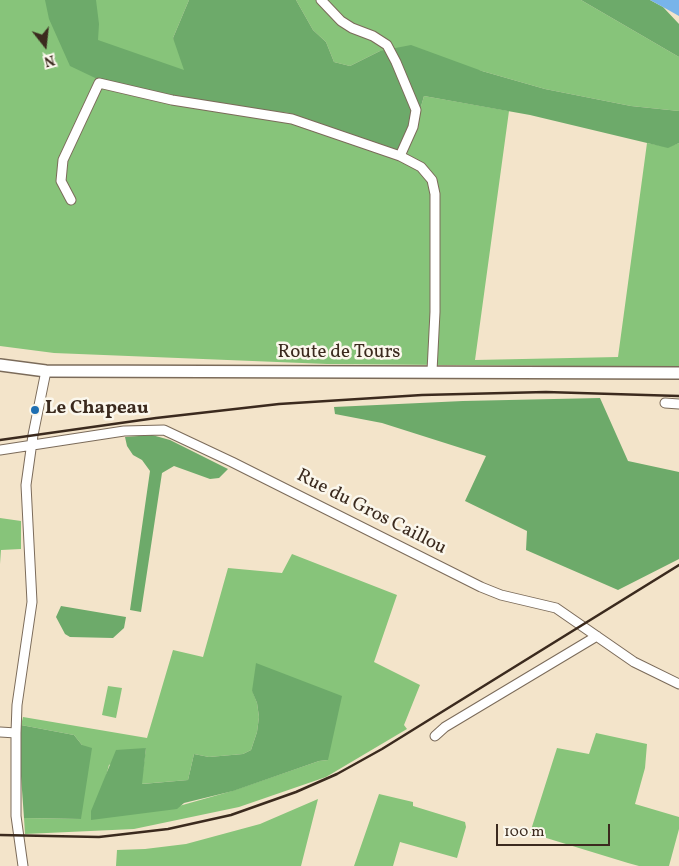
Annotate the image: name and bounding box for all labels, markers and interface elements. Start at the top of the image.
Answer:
north arrow [20,20,70,70]
text: N [42,49,57,70]
street label: Route de Tours [278,343,400,365]
place label: Le Chapeau [45,399,148,421]
marker: Le Chapeau [29,404,41,416]
street label: Rue du Gros Caillou [292,465,450,561]
scale bar [499,814,613,846]
text: 100 m [504,822,544,843]

